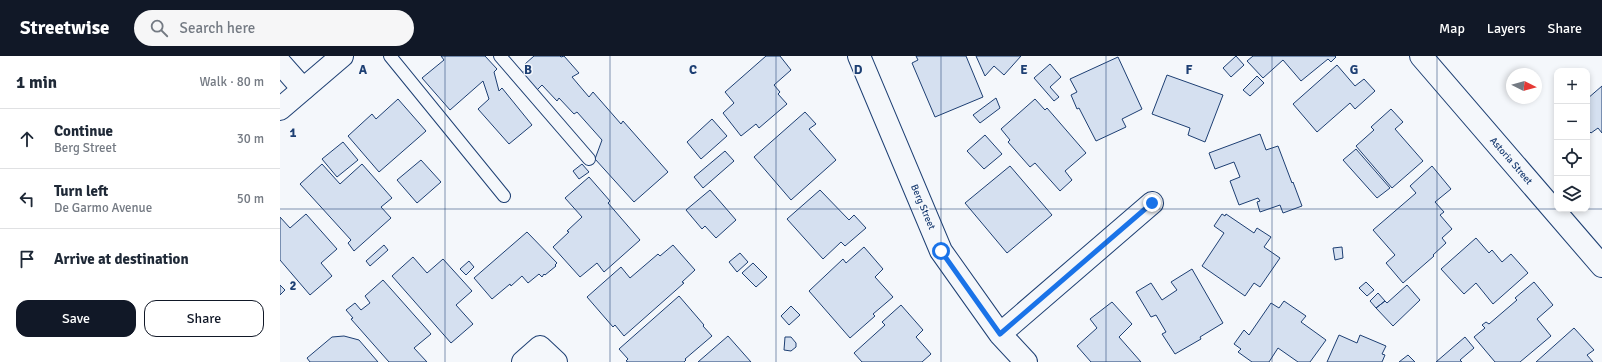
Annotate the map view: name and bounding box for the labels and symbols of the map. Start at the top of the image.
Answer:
text: A [359,62,368,78]
text: B [524,62,532,78]
text: C [689,62,697,78]
text: D [854,62,863,78]
text: E [1020,62,1028,78]
text: F [1186,62,1193,78]
text: G [1350,62,1358,78]
north arrow [1506,68,1542,104]
text: 1 [289,125,297,141]
street label: Astoria Street [1487,135,1535,188]
street label: Berg Street [908,182,938,232]
route end [1143,194,1161,212]
route start [932,242,950,260]
text: 2 [289,278,297,294]

